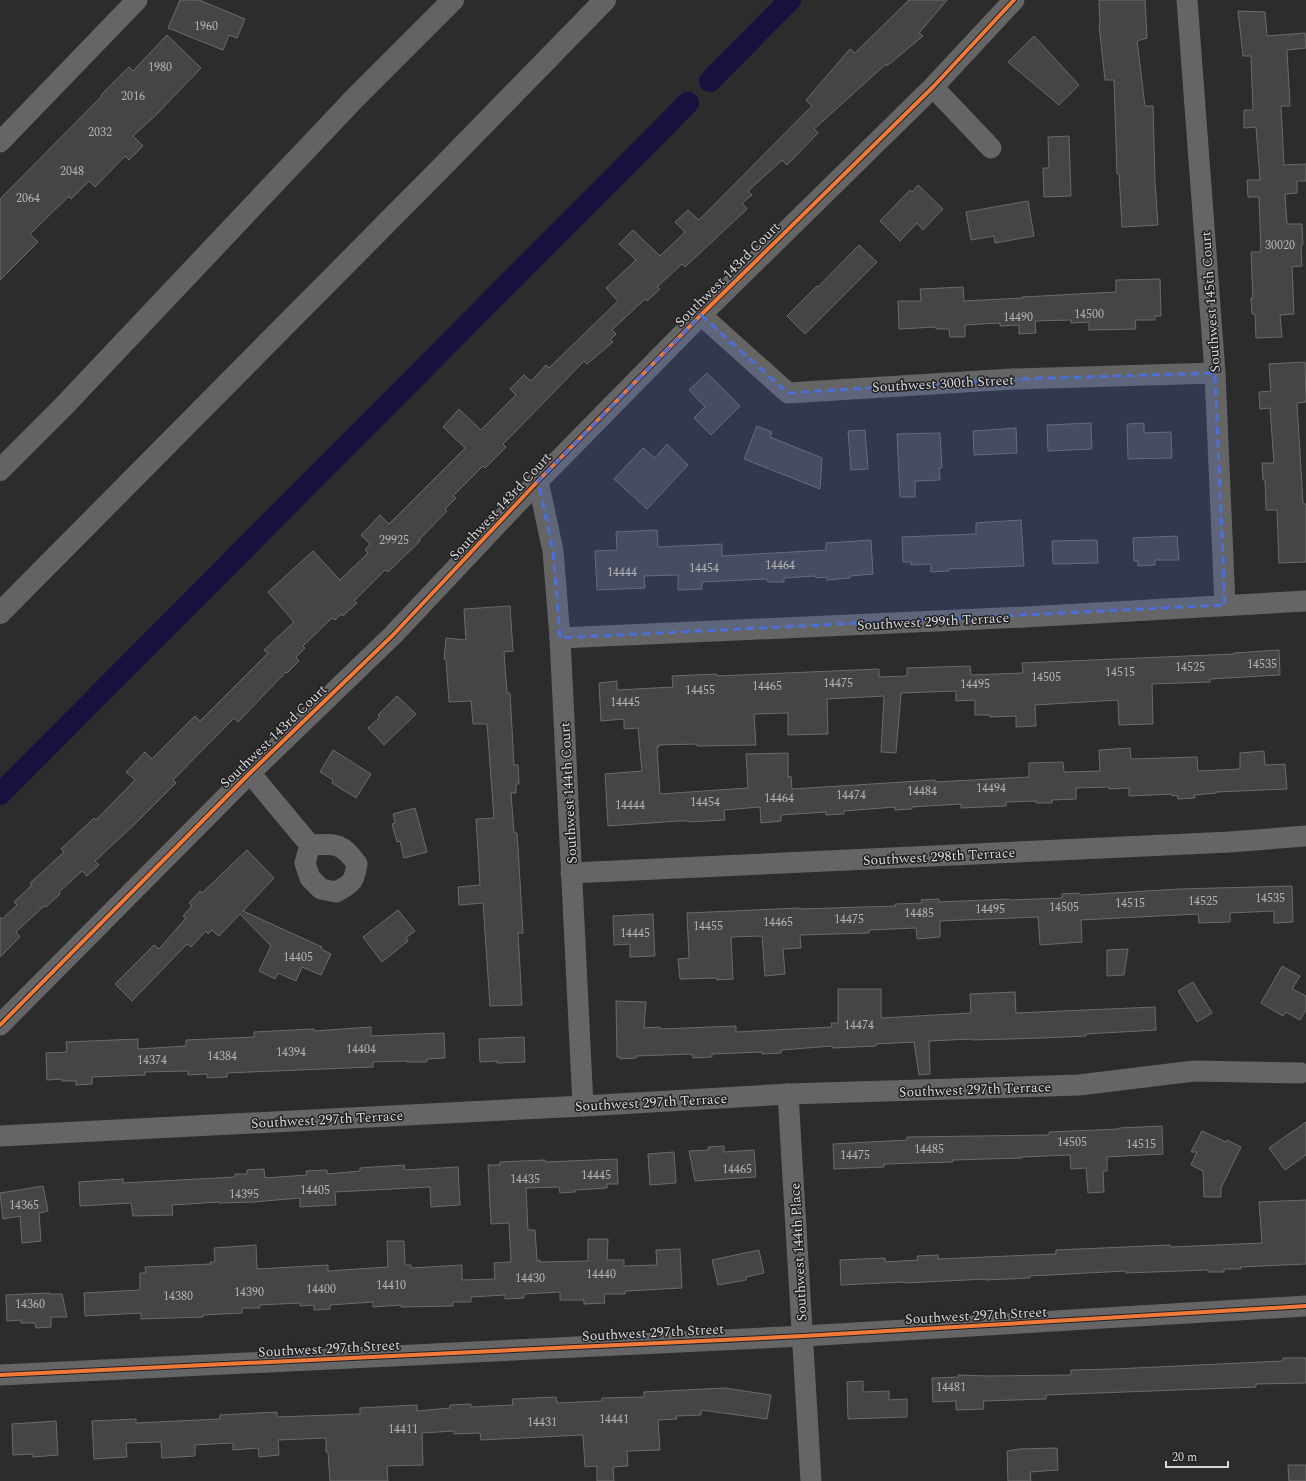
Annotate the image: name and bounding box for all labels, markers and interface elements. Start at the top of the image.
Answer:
house number: 1960 [194,17,218,36]
house number: 1980 [148,58,172,77]
house number: 2016 [121,87,145,106]
house number: 2032 [88,123,112,142]
house number: 2048 [60,162,84,181]
house number: 2064 [16,189,40,208]
street label: Southwest 143rd Court [670,217,785,332]
street label: Southwest 145th Court [1195,231,1226,373]
house number: 30020 [1265,236,1295,255]
house number: 14500 [1074,305,1104,324]
house number: 14490 [1003,308,1033,327]
street label: Southwest 300th Street [872,369,1015,398]
street label: Southwest 143rd Court [444,447,556,565]
house number: 29925 [379,531,409,550]
house number: 14464 [765,556,795,575]
house number: 14454 [689,559,719,578]
house number: 14444 [607,563,637,582]
street label: Southwest 299th Terrace [856,607,1010,636]
house number: 14535 [1247,655,1277,674]
house number: 14525 [1175,658,1205,677]
house number: 14515 [1105,663,1135,682]
house number: 14505 [1031,668,1061,687]
house number: 14475 [823,674,853,693]
house number: 14495 [960,675,990,694]
house number: 14465 [752,677,782,696]
street label: Southwest 143rd Court [215,680,332,793]
house number: 14455 [685,681,715,700]
house number: 14445 [610,693,640,712]
street label: Southwest 144th Court [554,722,583,864]
house number: 14494 [976,779,1006,798]
house number: 14484 [907,782,937,801]
house number: 14474 [836,786,866,805]
house number: 14464 [764,789,794,808]
house number: 14454 [690,793,720,812]
house number: 14444 [615,796,645,815]
street label: Southwest 298th Terrace [862,842,1016,871]
house number: 14535 [1255,889,1285,908]
house number: 14525 [1188,892,1218,911]
house number: 14515 [1115,894,1145,913]
house number: 14505 [1049,898,1079,917]
house number: 14495 [975,900,1005,919]
house number: 14485 [904,904,934,923]
house number: 14475 [834,910,864,929]
house number: 14465 [763,913,793,932]
house number: 14455 [693,917,723,936]
house number: 14445 [620,924,650,943]
house number: 14405 [283,948,313,967]
house number: 14474 [844,1016,874,1035]
house number: 14404 [346,1040,376,1059]
house number: 14394 [276,1043,306,1062]
house number: 14384 [207,1047,237,1066]
house number: 14374 [137,1051,167,1070]
street label: Southwest 297th Terrace [898,1076,1052,1103]
street label: Southwest 297th Terrace [574,1088,728,1117]
street label: Southwest 297th Terrace [250,1105,404,1134]
house number: 14505 [1057,1133,1087,1152]
house number: 14515 [1126,1135,1156,1154]
house number: 14485 [914,1140,944,1159]
house number: 14475 [840,1146,870,1165]
house number: 14465 [722,1160,752,1179]
house number: 14445 [581,1166,611,1185]
house number: 14435 [510,1170,540,1189]
house number: 14405 [300,1181,330,1200]
street label: Southwest 144th Place [784,1182,813,1322]
house number: 14395 [229,1185,259,1204]
house number: 14365 [9,1196,39,1215]
house number: 14440 [586,1265,616,1284]
house number: 14430 [515,1269,545,1288]
house number: 14410 [376,1276,406,1295]
house number: 14400 [306,1280,336,1299]
house number: 14390 [234,1283,264,1302]
house number: 14380 [163,1287,193,1306]
house number: 14360 [15,1295,45,1314]
street label: Southwest 297th Street [905,1301,1048,1330]
street label: Southwest 297th Street [582,1318,725,1347]
street label: Southwest 297th Street [258,1334,401,1363]
house number: 14481 [936,1378,966,1397]
house number: 14441 [599,1410,629,1429]
house number: 14431 [527,1413,557,1432]
house number: 14411 [388,1420,418,1439]
scale bar [1166,1443,1228,1469]
text: 20 m [1172,1448,1197,1467]

